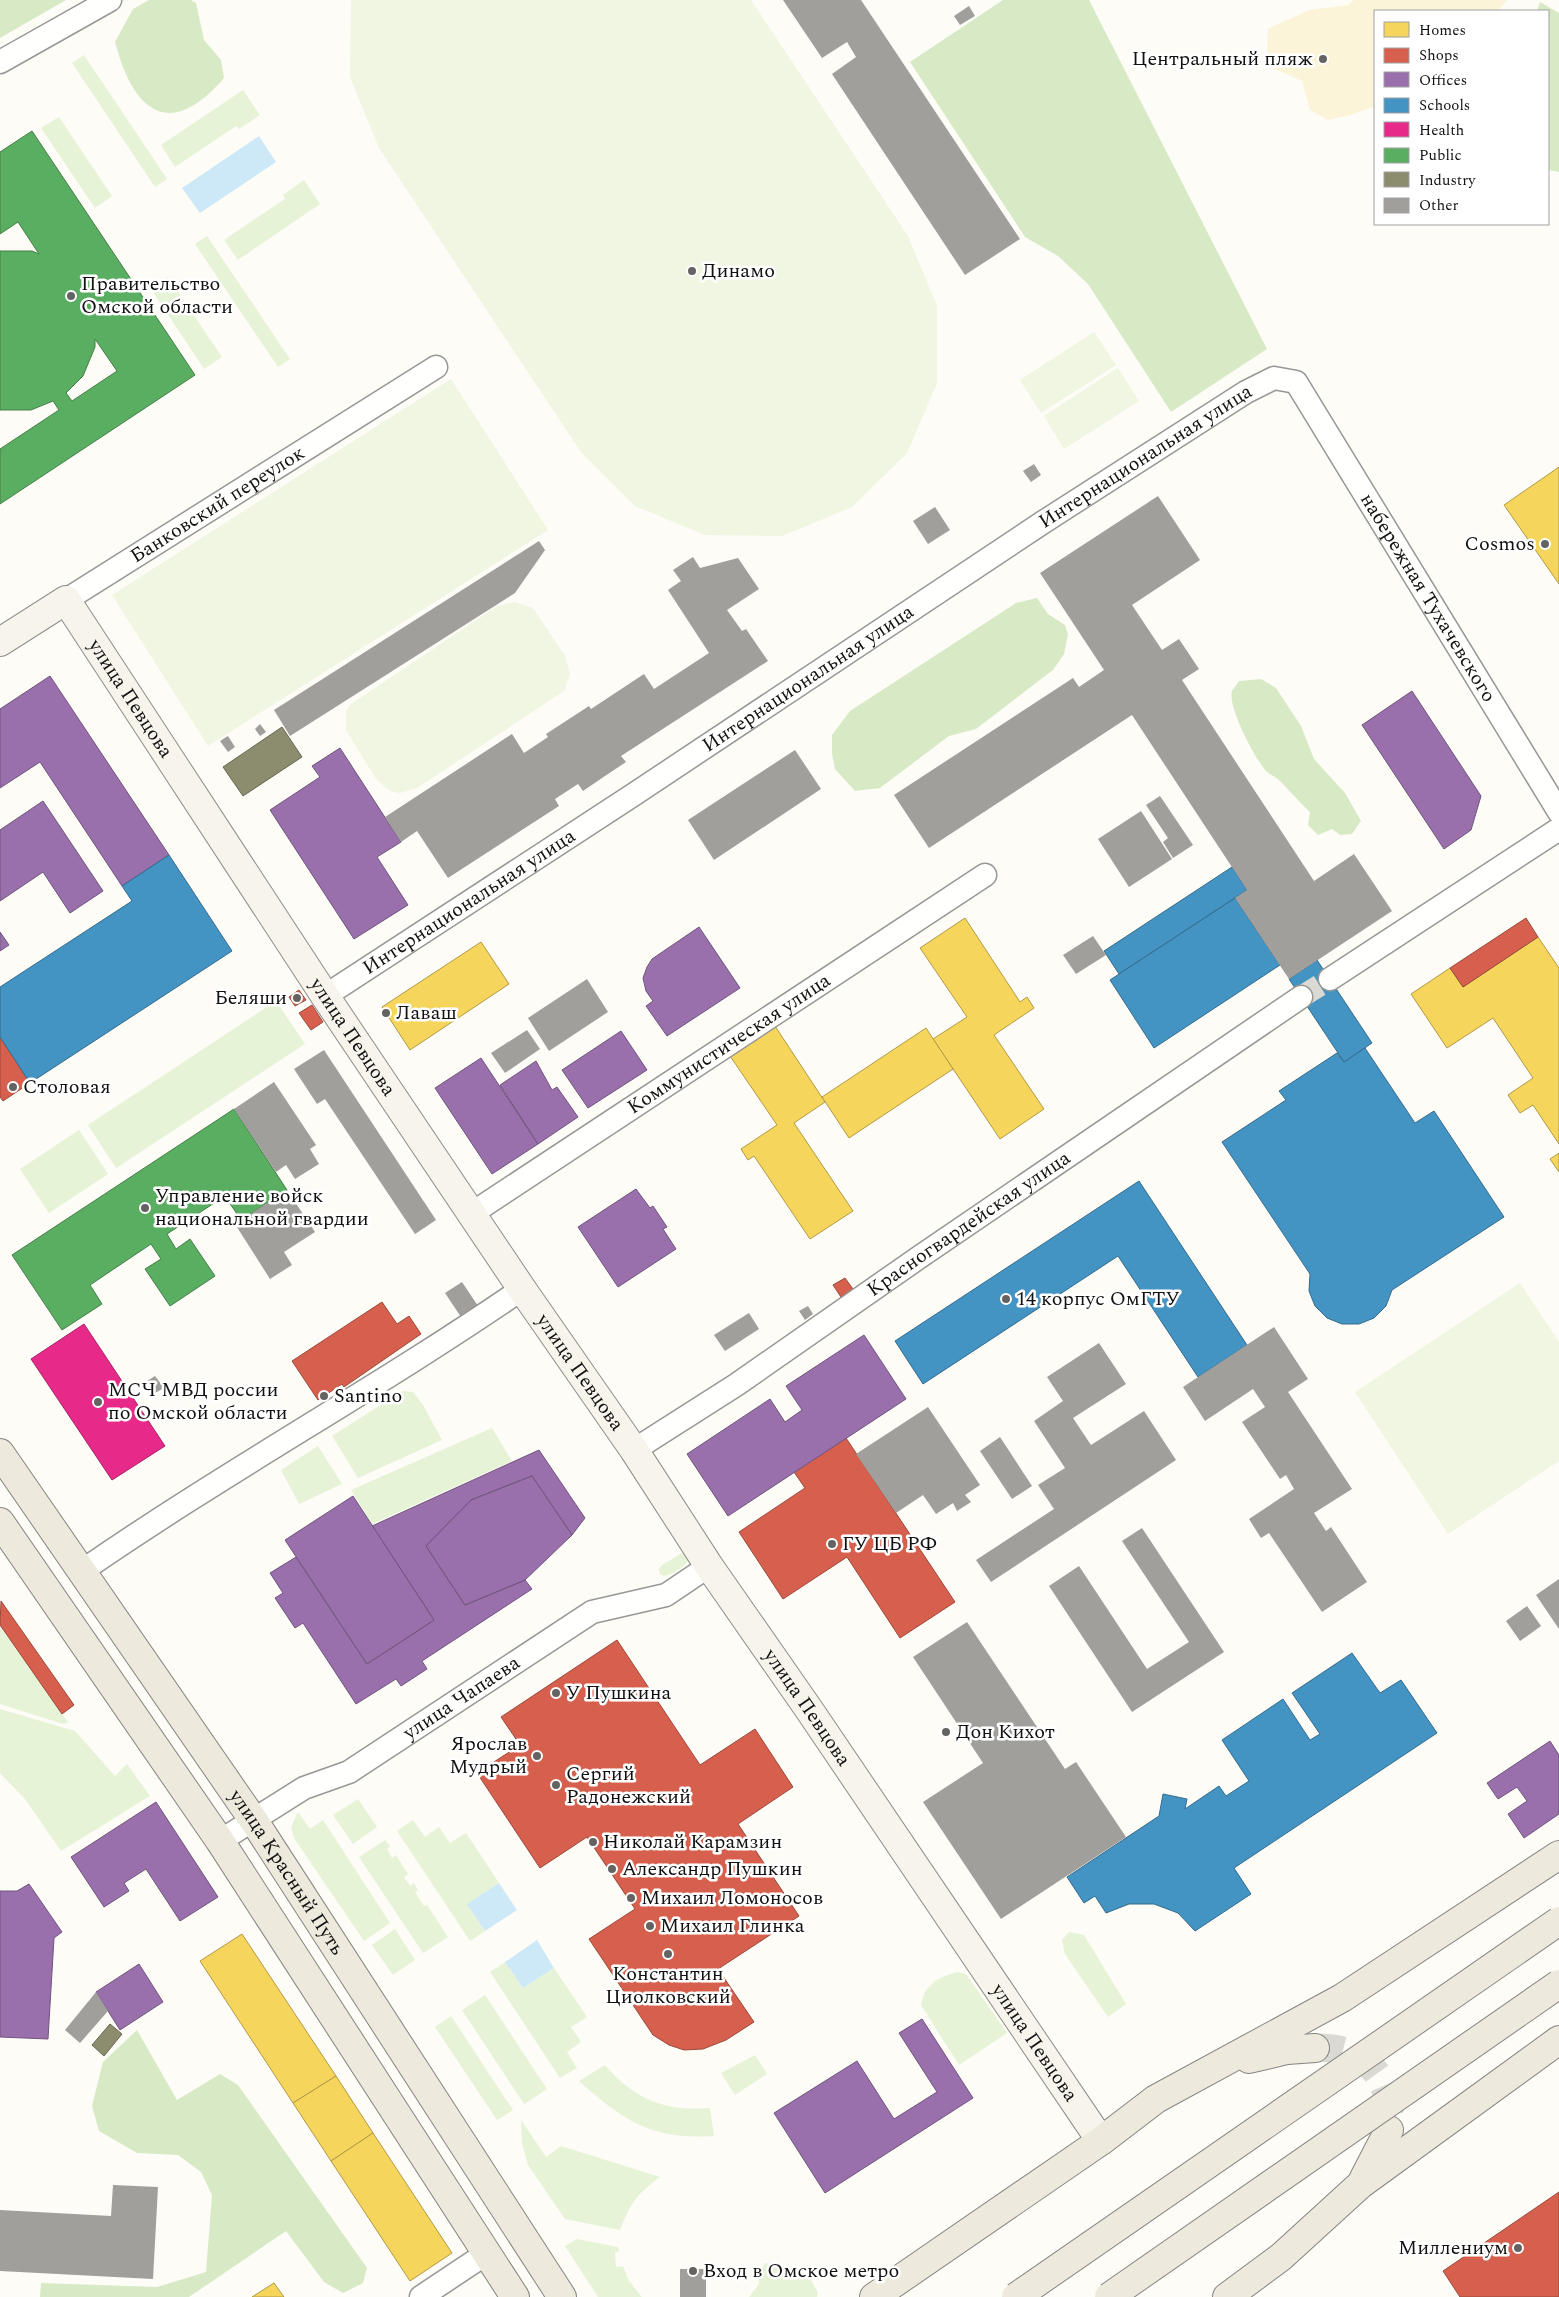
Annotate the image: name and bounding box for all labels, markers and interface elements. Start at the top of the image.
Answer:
legend [1374,10,1549,225]
text: Homes [1419,19,1466,42]
place label: Центральный пляж [1132,44,1313,74]
text: Shops [1419,44,1459,67]
marker: Центральный пляж [1317,53,1329,65]
text: Offices [1419,69,1467,92]
text: Schools [1419,94,1470,117]
text: Health [1419,119,1464,142]
text: Public [1419,144,1462,167]
text: Industry [1419,169,1476,192]
text: Other [1419,194,1458,217]
place label: Динамо [702,256,775,286]
marker: Динамо [686,265,698,277]
place label: Правительство Омской области [81,269,233,322]
marker: Правительство Омской области [65,290,77,302]
street label: Интернациональная улица [1033,376,1257,536]
street label: Банковский переулок [124,438,311,571]
street label: набережная Тухачевского [1352,487,1503,708]
place label: Cosmos [1464,529,1535,559]
marker: Cosmos [1539,538,1551,550]
street label: Интернациональная улица [696,597,920,760]
street label: улица Певцова [80,632,181,764]
street label: Интернациональная улица [357,821,582,983]
street label: Коммунистическая улица [621,966,837,1122]
street label: улица Певцова [301,971,404,1103]
place label: Беляши [214,983,287,1013]
marker: Беляши [291,992,303,1004]
place label: Лаваш [396,998,457,1028]
marker: Лаваш [380,1007,392,1019]
place label: Столовая [23,1072,111,1102]
marker: Столовая [7,1081,19,1093]
street label: Красногвардейская улица [861,1143,1077,1304]
place label: Управление войск национальной гвардии [155,1181,369,1234]
marker: Управление войск национальной гвардии [139,1202,151,1214]
place label: 14 корпус ОмГТУ [1016,1284,1180,1314]
marker: 14 корпус ОмГТУ [1000,1293,1012,1305]
street label: улица Певцова [528,1307,632,1437]
place label: МСЧ МВД россии по Омской области [108,1375,288,1428]
place label: Santino [334,1381,402,1411]
marker: Santino [318,1390,330,1402]
marker: МСЧ МВД россии по Омской области [92,1396,104,1408]
place label: ГУ ЦБ РФ [842,1529,937,1559]
marker: ГУ ЦБ РФ [826,1538,838,1550]
street label: улица Певцова [755,1642,858,1773]
street label: улица Чапаева [396,1648,526,1748]
place label: У Пушкина [566,1678,671,1708]
marker: У Пушкина [550,1687,562,1699]
place label: Дон Кихот [956,1717,1055,1747]
marker: Дон Кихот [940,1726,952,1738]
place label: Ярослав Мудрый [449,1729,527,1782]
marker: Ярослав Мудрый [531,1750,543,1762]
place label: Сергий Радонежский [566,1759,691,1812]
marker: Сергий Радонежский [550,1779,562,1791]
street label: улица Красный Путь [221,1782,352,1961]
place label: Николай Карамзин [603,1827,782,1857]
marker: Николай Карамзин [587,1836,599,1848]
place label: Александр Пушкин [622,1854,803,1884]
marker: Александр Пушкин [606,1863,618,1875]
place label: Михаил Ломоносов [641,1883,823,1913]
marker: Михаил Ломоносов [625,1892,637,1904]
place label: Михаил Глинка [660,1911,805,1941]
marker: Михаил Глинка [644,1920,656,1932]
marker: Константин Циолковский [662,1948,674,1960]
place label: Константин Циолковский [605,1959,731,2012]
street label: улица Певцова [983,1977,1085,2108]
place label: Миллениум [1398,2233,1508,2263]
marker: Миллениум [1512,2242,1524,2254]
place label: Вход в Омское метро [703,2256,899,2286]
marker: Вход в Омское метро [687,2265,699,2277]

